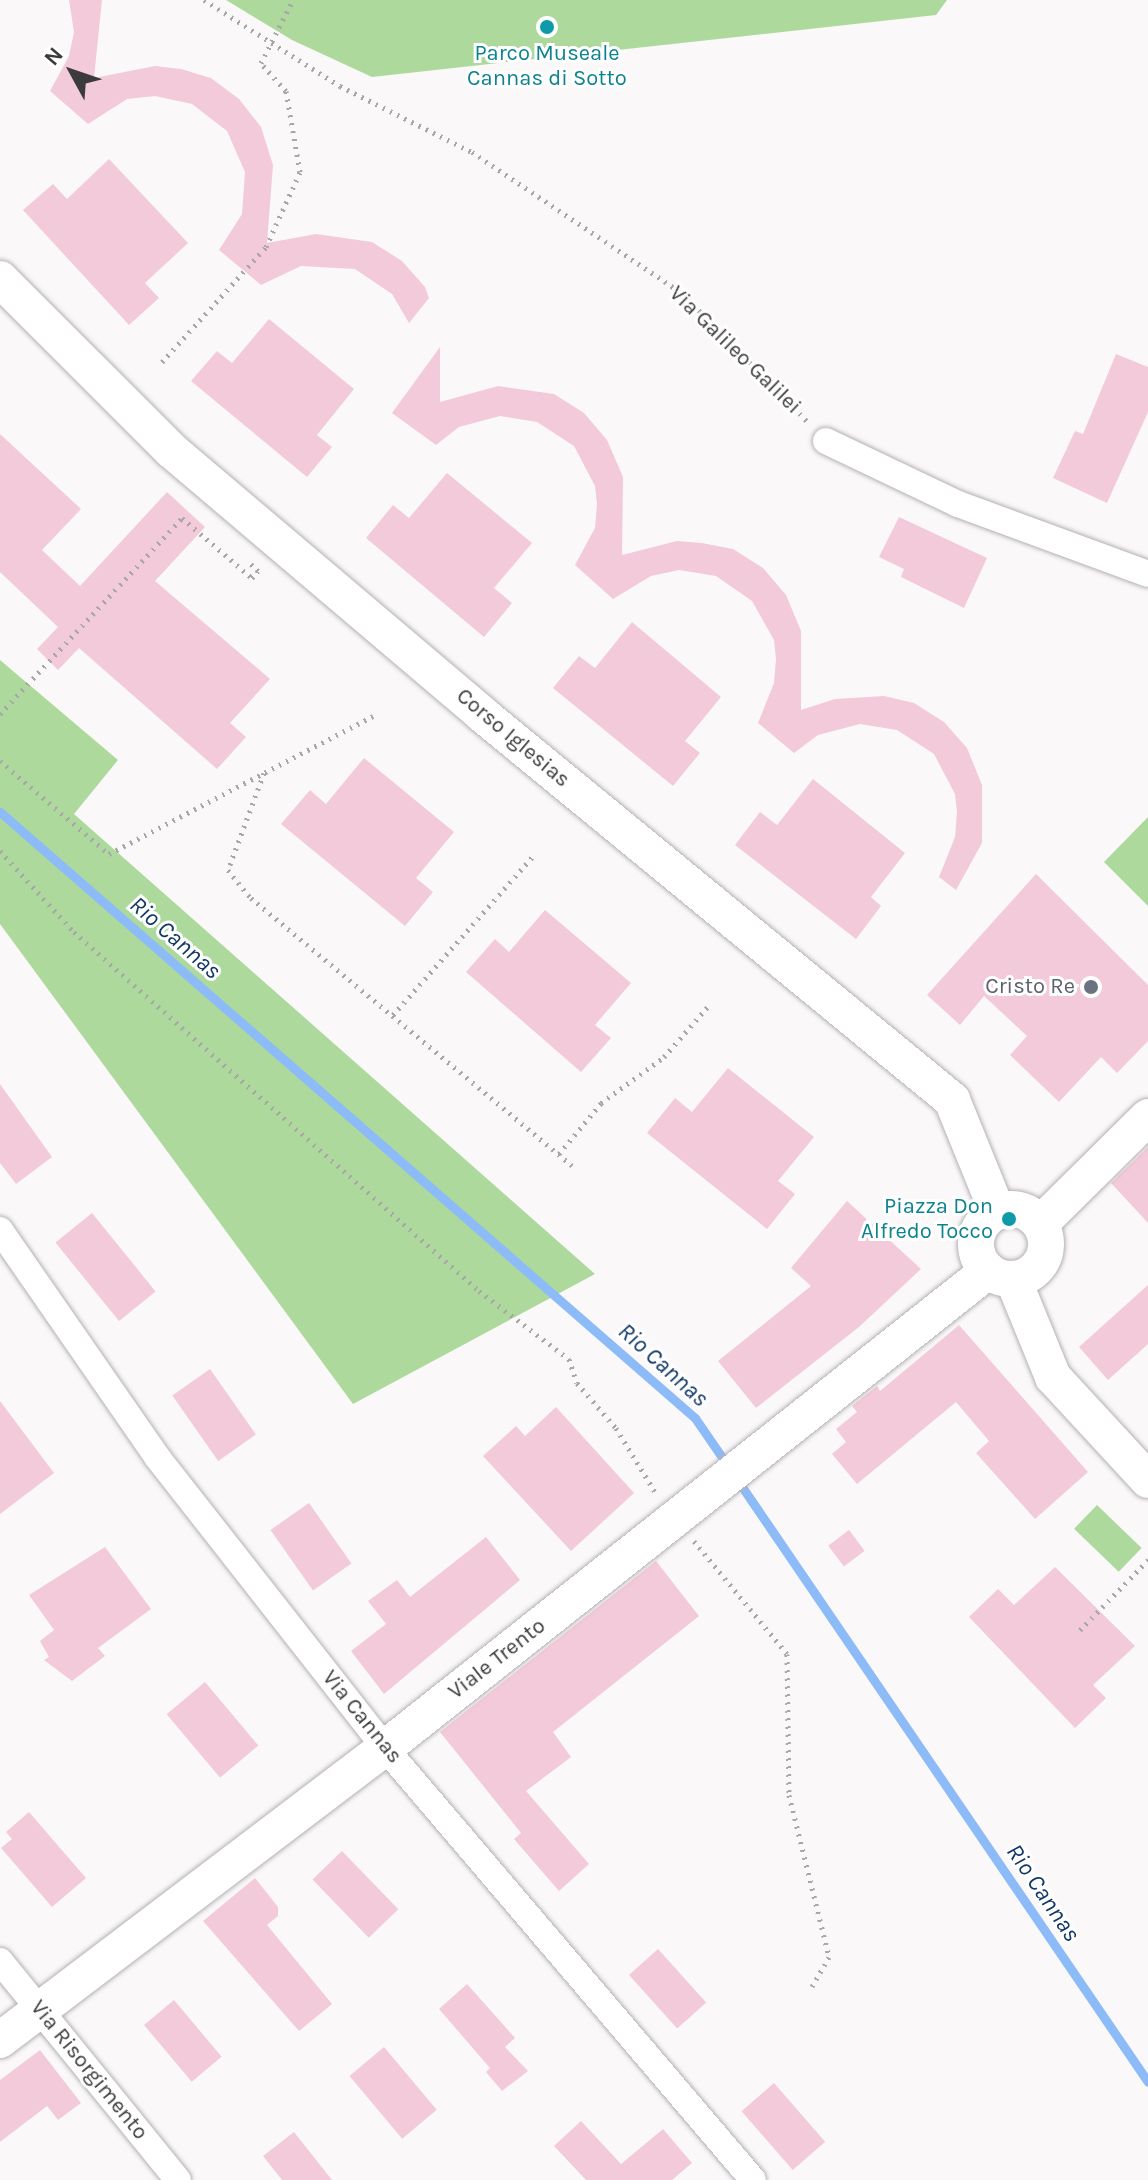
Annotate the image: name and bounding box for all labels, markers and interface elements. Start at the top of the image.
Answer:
marker: Parco Museale Cannas di Sotto [538,18,556,36]
north arrow [32,32,112,112]
place label: Parco Museale Cannas di Sotto [467,40,627,92]
text: N [39,42,69,71]
street label: Via Galileo Galilei [664,280,806,420]
street label: Corso Iglesias [451,683,575,793]
water label: Rio Cannas [123,891,227,985]
place label: Cristo Re [985,974,1075,1000]
marker: Cristo Re [1082,978,1100,996]
place label: Piazza Don Alfredo Tocco [861,1193,993,1244]
marker: Piazza Don Alfredo Tocco [1000,1210,1018,1228]
water label: Rio Cannas [612,1317,714,1413]
street label: Viale Trento [443,1613,551,1705]
street label: Via Cannas [316,1665,408,1769]
water label: Rio Cannas [1000,1839,1086,1947]
street label: Via Risorgimento [25,1995,153,2145]

